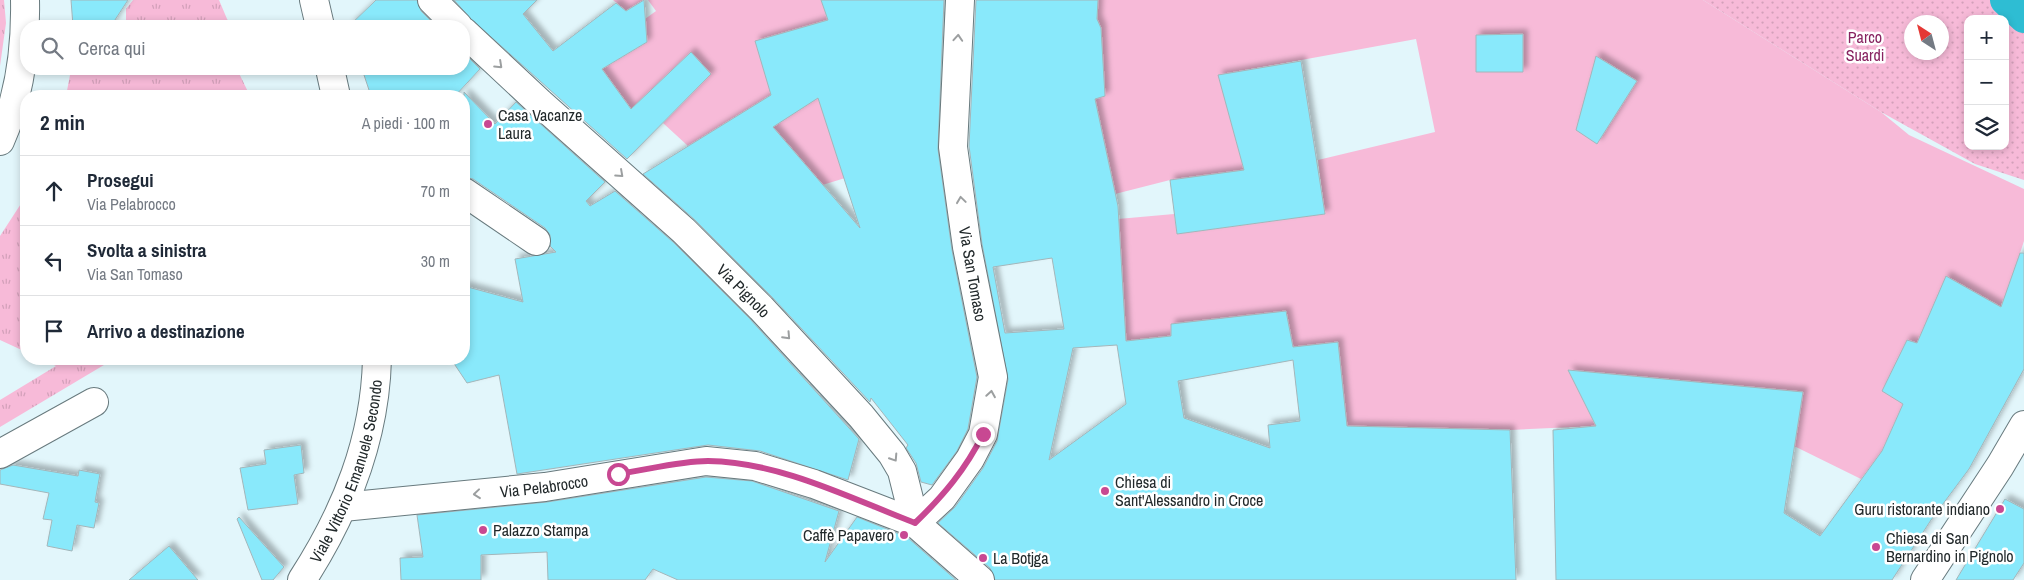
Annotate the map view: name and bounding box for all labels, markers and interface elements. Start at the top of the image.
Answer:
north arrow [1904,15,1949,60]
map controls [1964,15,2009,150]
button: + [1964,15,2009,60]
search box [20,20,470,75]
park label: Parco Suardi [1846,26,1884,66]
icon: search [38,34,66,62]
one-way arrow [952,34,963,42]
text: Cerca qui [78,35,146,61]
one-way arrow [494,59,503,68]
button: − [1964,60,2009,105]
place label: Casa Vacanze Laura [498,104,582,144]
button: layers [1964,105,2009,150]
text: 2 min [40,108,85,137]
text: A piedi · 100 m [362,112,450,134]
marker: Casa Vacanze Laura [482,118,494,130]
text: Prosegui [87,167,154,193]
one-way arrow [614,169,623,178]
icon: ahead [40,177,68,205]
text: 70 m [421,180,450,202]
text: Via Pelabrocco [87,193,176,215]
one-way arrow [956,196,966,204]
street label: Via San Tomaso [954,225,992,323]
text: Svolta a sinistra [87,237,207,263]
icon: left [40,247,68,275]
text: 30 m [421,250,450,272]
street label: Via Pignolo [712,259,775,322]
text: Via San Tomaso [87,263,183,285]
icon: arrive [40,317,68,345]
text: Arrivo a destinazione [87,318,245,344]
one-way arrow [781,330,790,339]
street label: Viale Vittorio Emanuele Secondo [304,379,387,567]
one-way arrow [986,390,996,398]
route end [972,423,995,446]
one-way arrow [888,452,897,461]
route start [607,463,630,486]
street label: Via Pelabrocco [499,469,590,502]
place label: Chiesa di Sant'Alessandro in Croce [1115,471,1263,511]
marker: Chiesa di Sant'Alessandro in Croce [1099,485,1111,497]
one-way arrow [473,488,481,499]
place label: Guru ristorante indiano [1854,498,1990,520]
marker: Guru ristorante indiano [1994,503,2006,515]
place label: Palazzo Stampa [493,519,589,541]
marker: Palazzo Stampa [477,524,489,536]
place label: Caffè Papavero [803,524,894,546]
place label: Chiesa di San Bernardino in Pignolo [1886,527,2014,567]
marker: Caffè Papavero [898,529,910,541]
marker: Chiesa di San Bernardino in Pignolo [1870,541,1882,553]
place label: La Botjga [993,547,1049,569]
marker: La Botjga [977,552,989,564]

